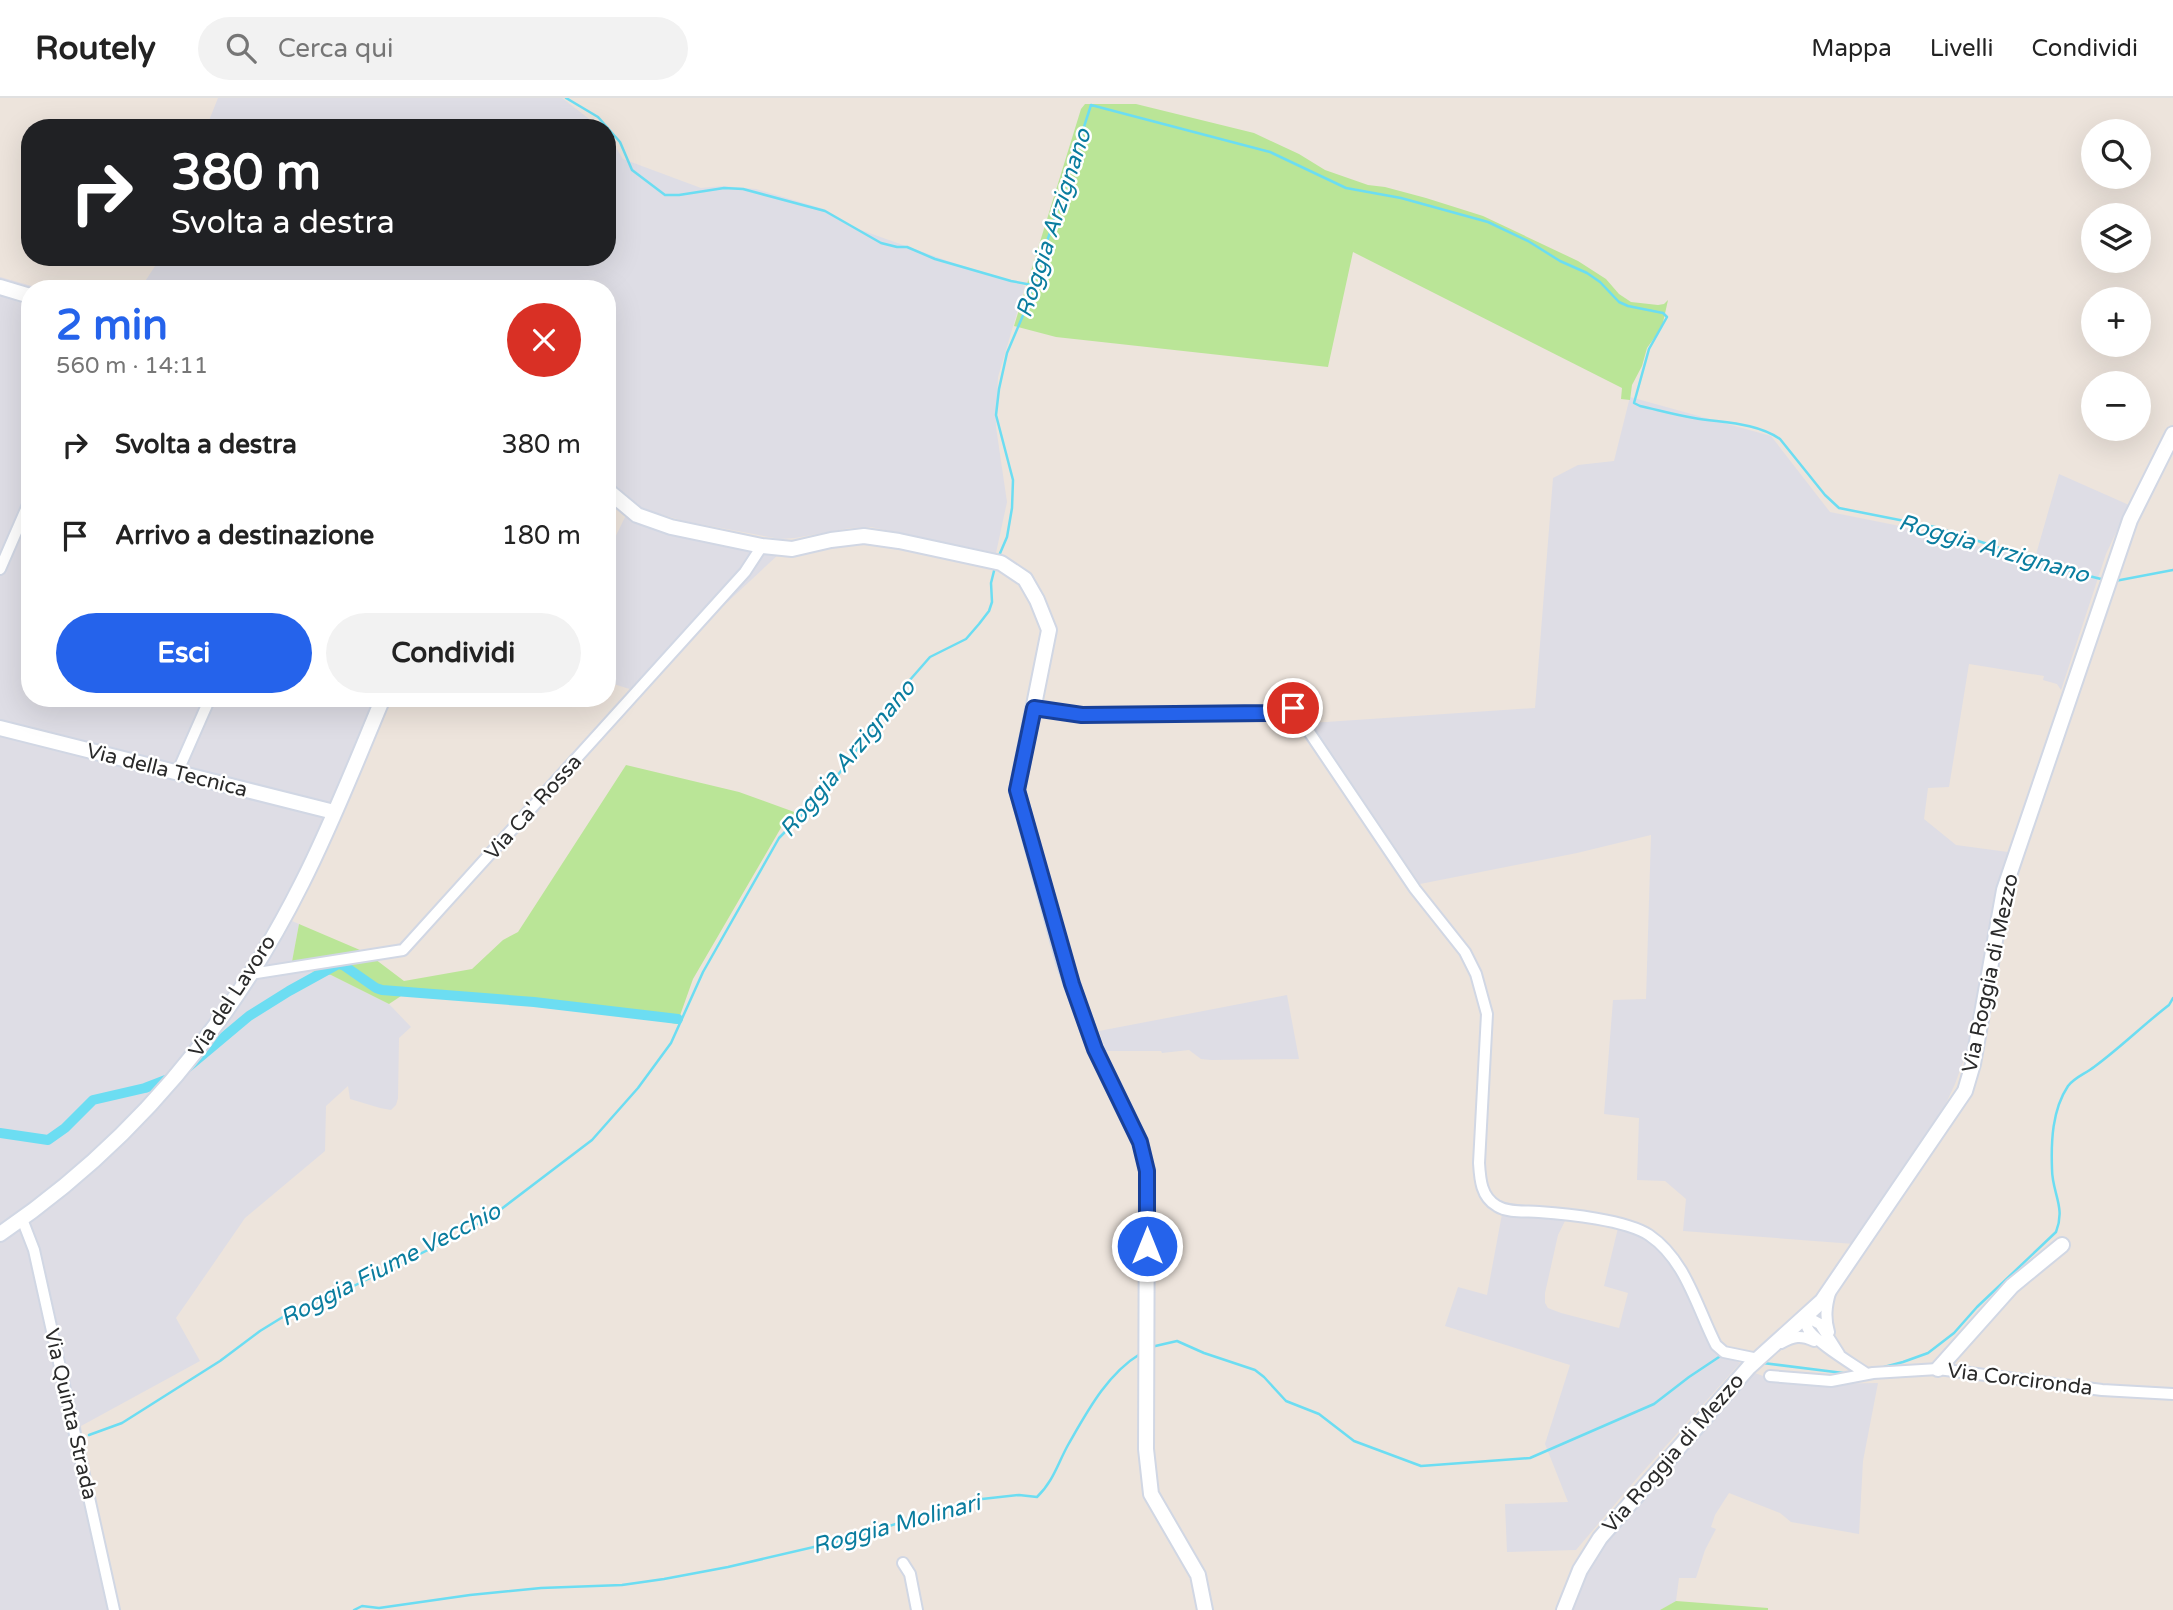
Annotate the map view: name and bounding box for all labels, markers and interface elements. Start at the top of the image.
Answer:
search box [198,17,688,80]
text: Routely [35,29,156,68]
icon: search [222,29,260,67]
text: Cerca qui [278,33,394,64]
text: Mappa [1811,34,1892,63]
text: Livelli [1930,34,1994,63]
text: Condividi [2032,34,2138,63]
map controls [2081,119,2151,441]
button: search [2081,119,2151,189]
water label: Roggia Arzignano [1010,125,1098,321]
text: 380 m [171,144,321,203]
icon: right [56,147,147,238]
button: layers [2081,203,2151,273]
text: Svolta a destra [171,204,395,242]
button: + [2081,287,2151,357]
text: 2 min [56,300,168,351]
button: close [507,303,581,377]
text: 560 m · 14:11 [56,352,208,380]
button: − [2081,371,2151,441]
icon: right [56,426,94,464]
text: Svolta a destra [115,429,297,460]
text: 380 m [501,429,581,460]
water label: Roggia Arzignano [1895,508,2093,590]
icon: arrive [56,517,94,555]
text: Arrivo a destinazione [115,520,374,551]
text: 180 m [501,520,581,551]
button: Esci [56,613,312,693]
button: Condividi [326,613,581,693]
water label: Roggia Arzignano [774,674,922,843]
pin [1263,678,1323,738]
icon: arrive [1274,689,1312,727]
street label: Via della Tecnica [84,738,250,803]
street label: Via Ca' Rossa [480,750,587,865]
street label: Via Roggia di Mezzo [1957,871,2024,1075]
street label: Via del Lavoro [184,930,281,1062]
water label: Roggia Fiume Vecchio [276,1197,506,1333]
position arrow [1110,1209,1184,1283]
street label: Via Quinta Strada [39,1326,102,1502]
street label: Via Corcironda [1946,1358,2094,1401]
street label: Via Roggia di Mezzo [1597,1368,1749,1538]
water label: Roggia Molinari [809,1488,987,1561]

